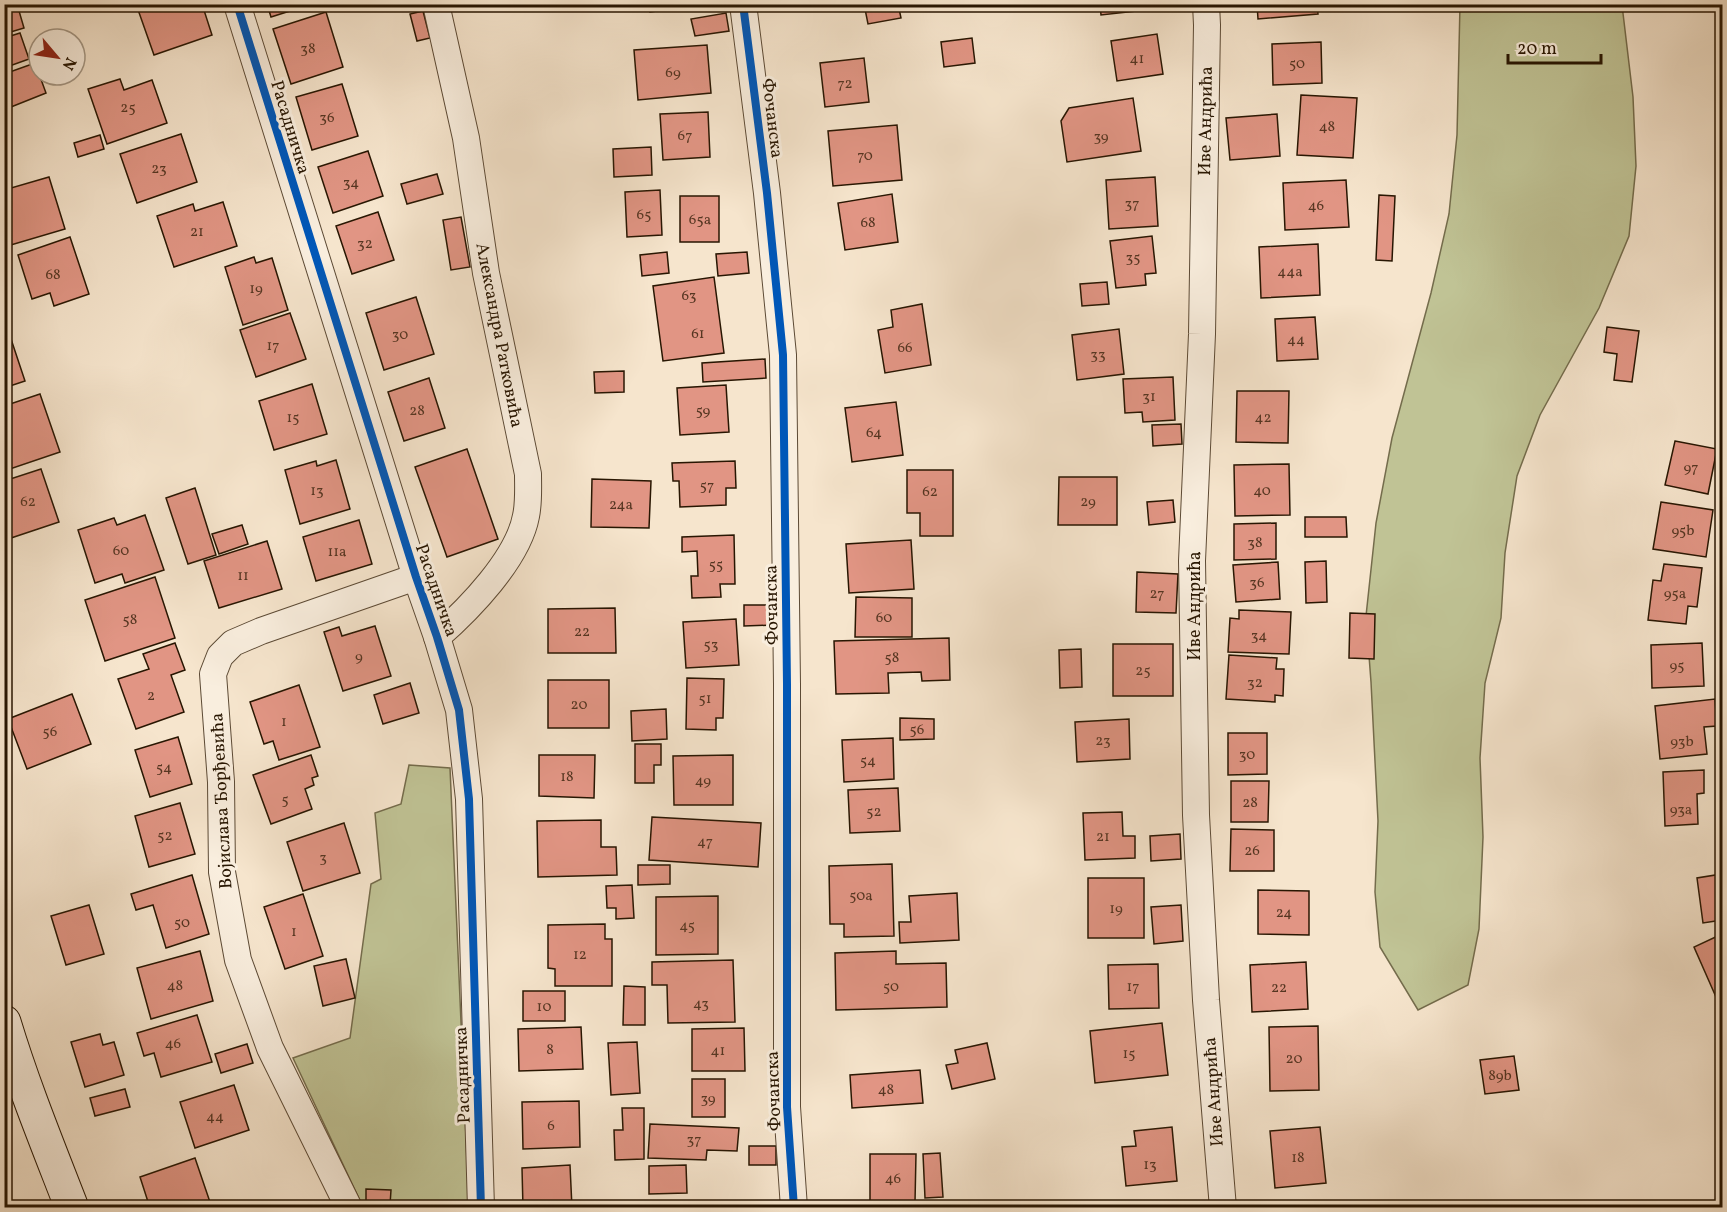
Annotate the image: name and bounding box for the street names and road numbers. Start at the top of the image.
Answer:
street label: Иве Андрића [1193,66,1220,176]
street label: Фочанска [754,77,789,160]
street label: Расадничка [263,78,316,177]
street label: Александра Ратковића [468,241,529,430]
street label: Расадничка [408,541,463,640]
street label: Иве Андрића [1183,551,1208,661]
street label: Фочанска [759,565,786,645]
street label: Војислава Ђорђевића [205,712,240,890]
street label: Расадничка [449,1026,478,1124]
street label: Иве Андрића [1198,1036,1231,1147]
street label: Фочанска [761,1050,788,1131]

